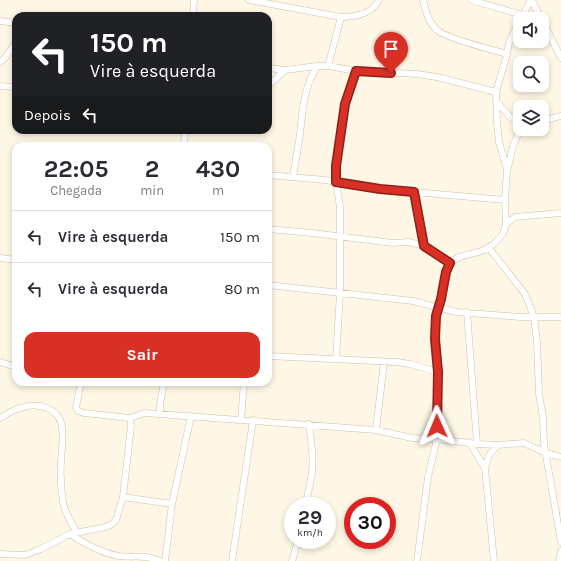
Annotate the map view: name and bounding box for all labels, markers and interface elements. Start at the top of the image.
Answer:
map controls [513,12,549,136]
button: sound [513,12,549,48]
text: 150 m [90,26,168,59]
icon: left [24,28,76,80]
pin [374,32,408,73]
icon: arrive [380,38,402,60]
button: search [513,56,549,92]
text: Vire à esquerda [90,60,216,82]
button: layers [513,100,549,136]
icon: left [79,104,101,126]
text: Depois [24,106,71,124]
text: 22:05 [44,155,108,183]
text: 2 [145,155,159,183]
text: 430 [196,155,240,183]
text: Chegada [50,183,102,198]
text: min [140,183,164,198]
text: m [212,183,224,198]
icon: left [24,226,46,248]
text: Vire à esquerda [58,228,168,246]
text: 150 m [220,228,260,246]
icon: left [24,278,46,300]
text: Vire à esquerda [58,280,168,298]
text: 80 m [224,280,260,298]
button: Sair [24,332,260,378]
position arrow [416,405,458,447]
speed limit sign: 30 [344,497,396,549]
text: 29 [298,506,322,529]
text: km/h [297,527,323,539]

